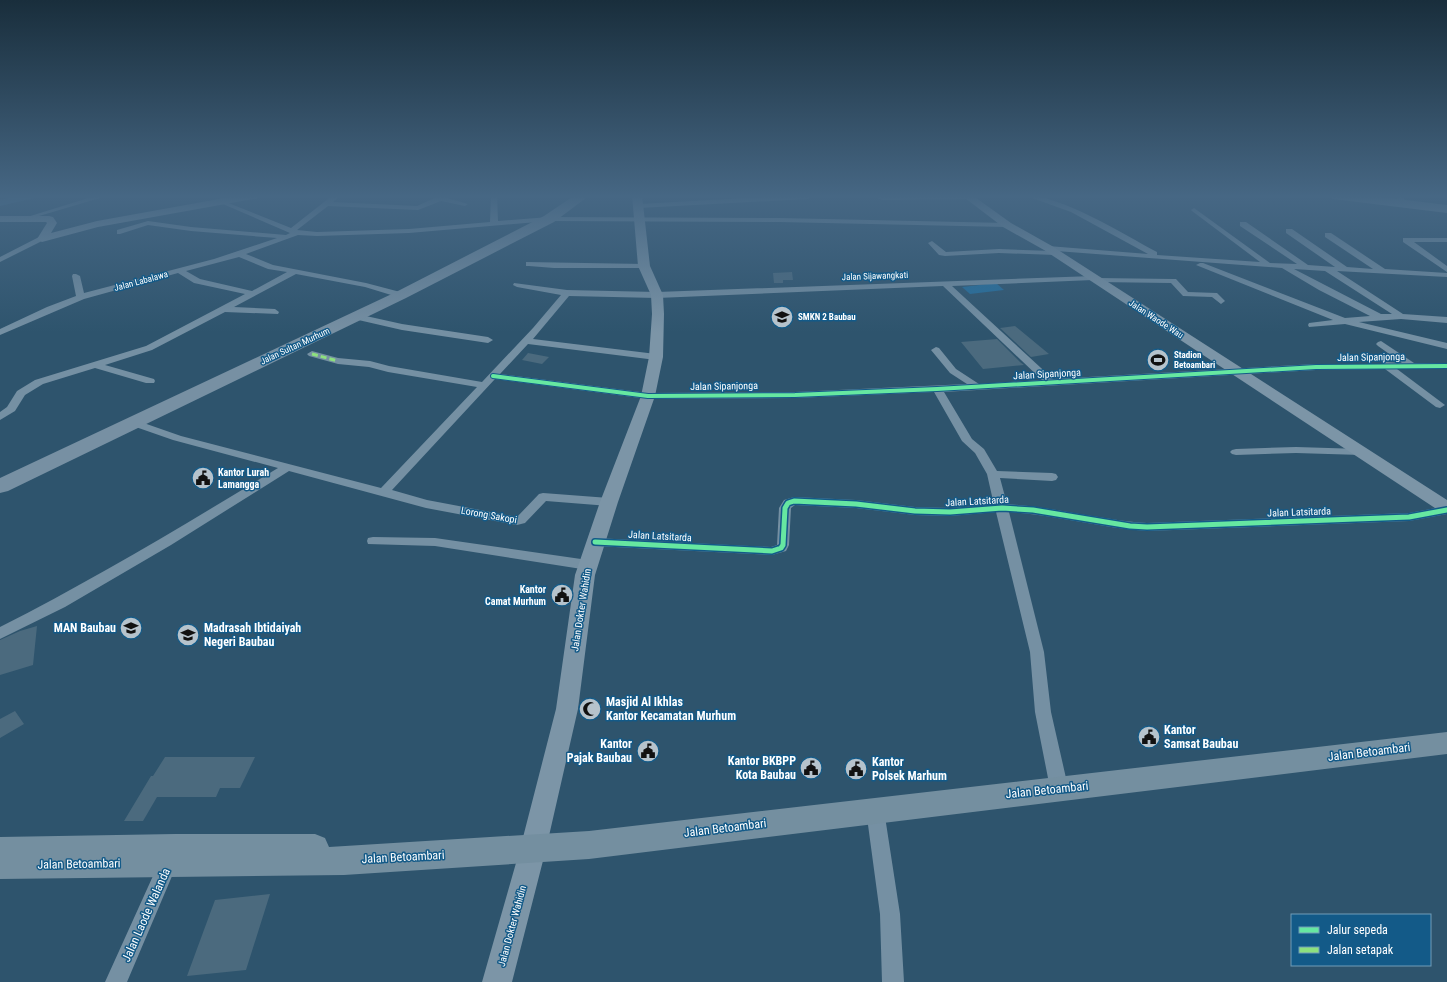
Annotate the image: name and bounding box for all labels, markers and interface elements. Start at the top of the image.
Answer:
street label: Jalan Labalawa [113,269,169,293]
street label: Jalan Sijawangkati [842,270,908,282]
street label: Jalan Waode Wau [1127,298,1185,340]
school or university icon: SMKN 2 Baubau [769,304,795,330]
place label: SMKN 2 Baubau [798,312,856,322]
street label: Jalan Sultan Murhum [259,325,331,366]
sports icon: Stadion Betoambari [1145,347,1171,373]
place label: Stadion Betoambari [1174,350,1215,370]
street label: Jalan Sipanjonga [1337,351,1405,363]
street label: Jalan Sipanjonga [1013,367,1081,381]
street label: Jalan Sipanjonga [690,380,758,392]
public building icon: Kantor Lurah Lamangga [190,465,216,491]
place label: Kantor Lurah Lamangga [218,467,269,490]
street label: Jalan Latsitarda [945,494,1009,508]
street label: Lorong Sakopi [460,505,518,525]
street label: Jalan Latsitarda [1267,505,1331,519]
street label: Jalan Latsitarda [628,529,692,543]
street label: Jalan Dokter Wahidin [569,568,593,652]
public building icon: Kantor Camat Murhum [549,582,575,608]
place label: Kantor Camat Murhum [485,584,547,607]
school or university icon: MAN Baubau [118,615,144,641]
place label: MAN Baubau [54,621,116,635]
place label: Madrasah Ibtidaiyah Negeri Baubau [204,621,301,649]
school or university icon: Madrasah Ibtidaiyah Negeri Baubau [175,622,201,648]
place label: Masjid Al Ikhlas Kantor Kecamatan Murhum [606,695,736,723]
mosque icon: Masjid Al Ikhlas Kantor Kecamatan Murhum [577,696,603,722]
place label: Kantor Samsat Baubau [1164,723,1238,751]
public building icon: Kantor Samsat Baubau [1136,724,1162,750]
place label: Kantor Pajak Baubau [567,737,632,765]
public building icon: Kantor Pajak Baubau [635,738,661,764]
street label: Jalan Betoambari [1327,740,1411,764]
place label: Kantor BKBPP Kota Baubau [728,754,796,782]
public building icon: Kantor BKBPP Kota Baubau [798,755,824,781]
place label: Kantor Polsek Marhum [872,755,947,783]
public building icon: Kantor Polsek Marhum [843,756,869,782]
street label: Jalan Betoambari [1005,779,1089,801]
street label: Jalan Betoambari [683,816,767,840]
street label: Jalan Betoambari [361,848,445,866]
street label: Jalan Betoambari [37,856,121,872]
street label: Jalan Laode Walanda [119,866,173,964]
street label: Jalan Dokter Wahidin [496,884,528,968]
legend [1291,914,1431,966]
text: Jalur sepeda [1327,923,1388,937]
text: Jalan setapak [1327,943,1394,957]

